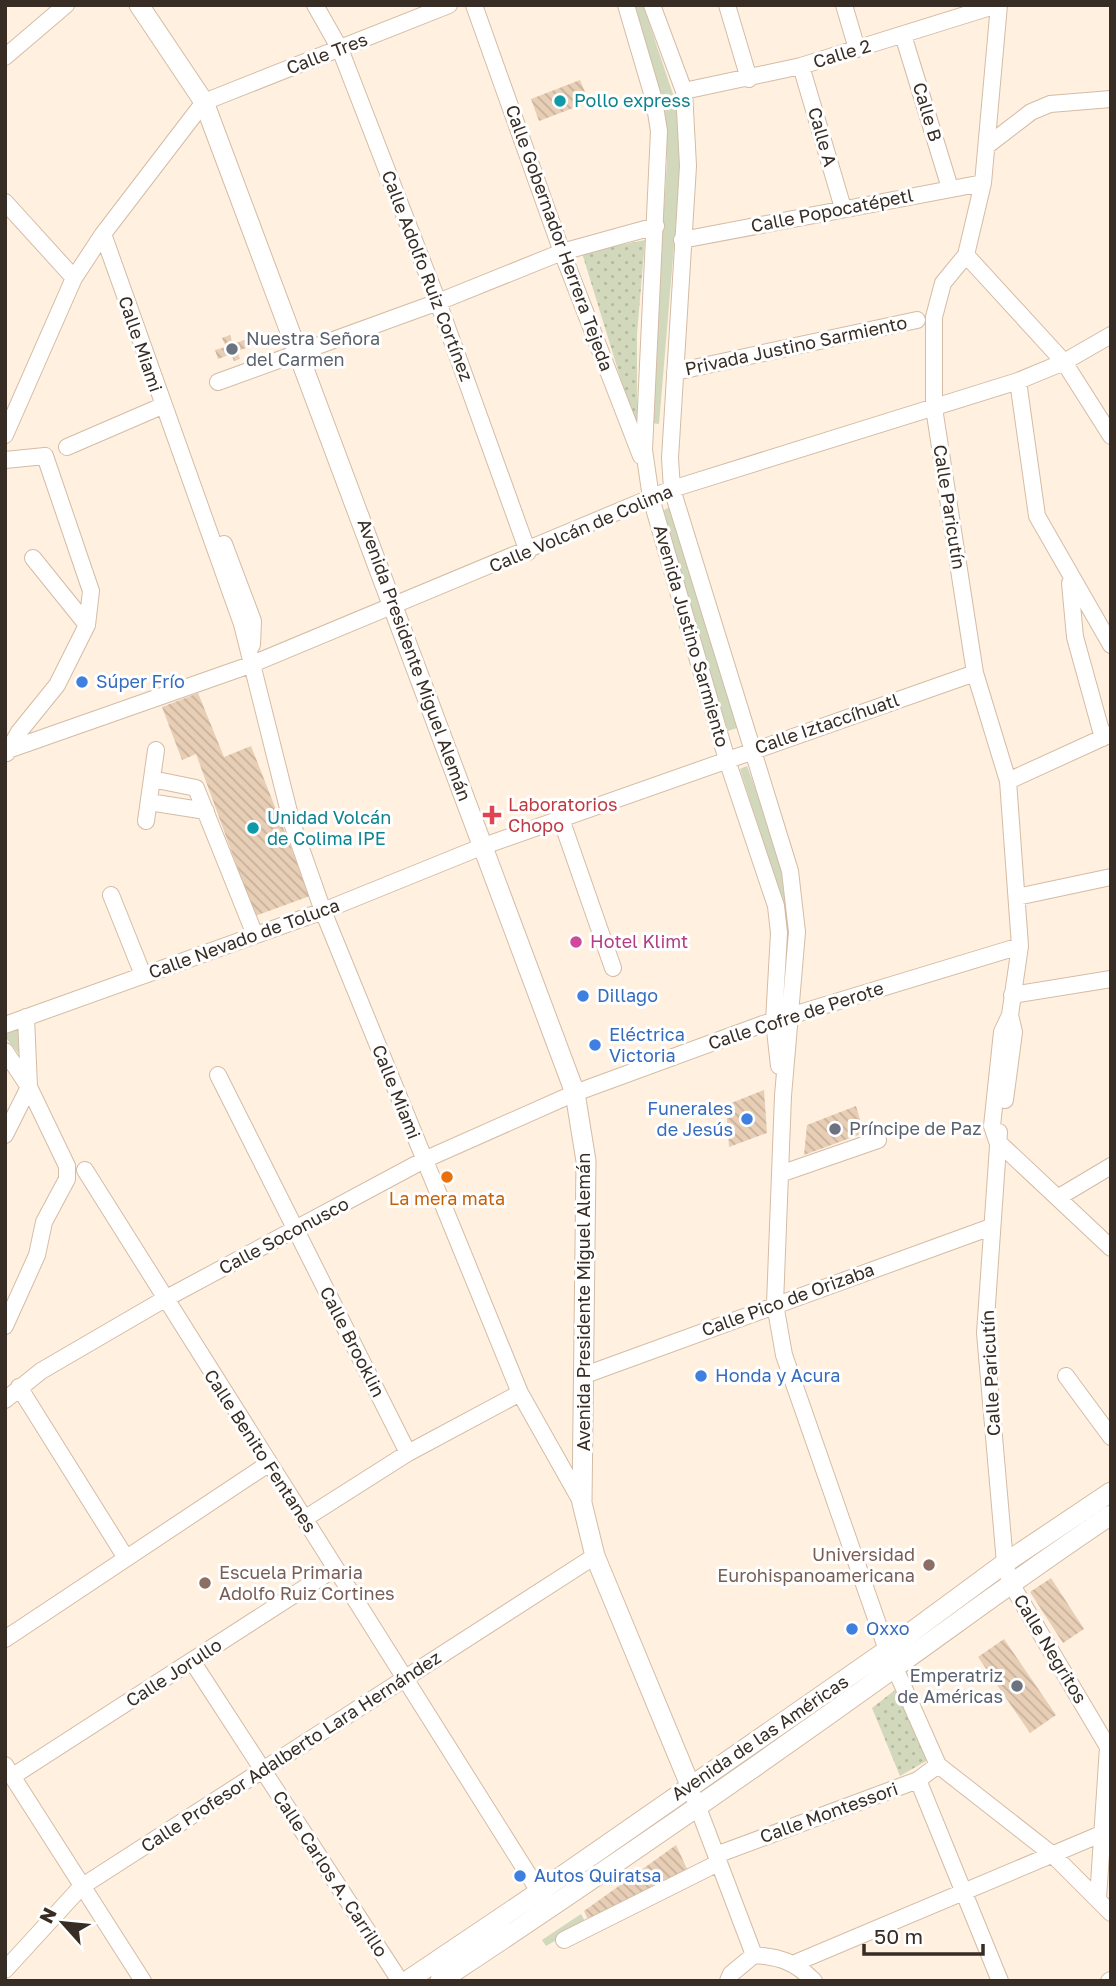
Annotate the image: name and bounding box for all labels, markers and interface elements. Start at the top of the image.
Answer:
street label: Calle Tres [283,28,370,79]
street label: Calle 2 [810,34,873,72]
street label: Calle B [909,79,947,144]
place label: Pollo express [574,89,690,111]
marker: Pollo express [552,93,568,109]
street label: Calle Gobernador Herrera Tejeda [501,102,618,374]
street label: Calle A [804,104,842,169]
street label: Calle Adolfo Ruiz Cortínez [378,167,478,384]
street label: Calle Popocatépetl [749,183,915,237]
street label: Calle Miami [114,293,168,394]
street label: Privada Justino Sarmiento [683,311,909,379]
place label: Nuestra Señora del Carmen [246,327,380,370]
marker: Nuestra Señora del Carmen [224,341,240,357]
street label: Calle Paricutín [929,443,971,571]
street label: Calle Volcán de Colima [485,479,676,577]
street label: Avenida Presidente Miguel Alemán [354,516,476,804]
street label: Avenida Justino Sarmiento [650,522,734,749]
place label: Súper Frío [96,670,185,692]
marker: Súper Frío [74,674,90,690]
street label: Calle Iztaccíhuatl [752,688,902,758]
place label: Laboratorios Chopo [508,793,618,836]
marker: Laboratorios Chopo [482,805,502,825]
place label: Unidad Volcán de Colima IPE [267,806,391,849]
marker: Unidad Volcán de Colima IPE [245,820,261,836]
street label: Calle Nevado de Toluca [145,893,342,983]
place label: Hotel Klimt [590,930,688,952]
marker: Hotel Klimt [568,934,584,950]
street label: Calle Cofre de Perote [705,976,886,1054]
place label: Dillago [597,984,658,1006]
marker: Dillago [575,988,591,1004]
place label: Eléctrica Victoria [609,1023,685,1066]
marker: Eléctrica Victoria [587,1037,603,1053]
street label: Calle Miami [368,1041,426,1142]
place label: Funerales de Jesús [647,1097,733,1140]
marker: Funerales de Jesús [739,1111,755,1127]
place label: Príncipe de Paz [849,1117,981,1139]
marker: Príncipe de Paz [827,1121,843,1137]
street label: Avenida Presidente Miguel Alemán [572,1153,594,1451]
marker: La mera mata [439,1169,455,1185]
place label: La mera mata [389,1187,505,1209]
street label: Calle Soconusco [215,1192,352,1279]
street label: Calle Pico de Orizaba [698,1258,877,1341]
street label: Calle Brooklin [316,1283,390,1400]
street label: Calle Paricutín [976,1310,1004,1437]
place label: Honda y Acura [715,1364,840,1386]
street label: Calle Benito Fentanes [200,1365,322,1536]
marker: Honda y Acura [693,1368,709,1384]
place label: Universidad Eurohispanoamericana [717,1543,915,1586]
marker: Universidad Eurohispanoamericana [921,1557,937,1573]
place label: Escuela Primaria Adolfo Ruiz Cortines [219,1561,395,1604]
marker: Escuela Primaria Adolfo Ruiz Cortines [197,1575,213,1591]
street label: Calle Negritos [1010,1590,1092,1707]
place label: Oxxo [866,1617,910,1639]
marker: Oxxo [844,1621,860,1637]
street label: Calle Jorullo [122,1633,225,1711]
street label: Calle Profesor Adalberto Lara Hernández [136,1646,445,1857]
place label: Emperatriz de Américas [897,1664,1003,1707]
street label: Avenida de las Américas [667,1670,852,1805]
marker: Emperatriz de Américas [1009,1678,1025,1694]
street label: Calle Montessori [757,1777,901,1847]
street label: Calle Carlos A. Carrillo [269,1786,393,1961]
place label: Autos Quiratsa [534,1864,661,1886]
marker: Autos Quiratsa [512,1868,528,1884]
north arrow [28,1888,98,1958]
text: N [34,1903,61,1927]
scale bar [864,1912,983,1956]
text: 50 m [874,1923,923,1949]

